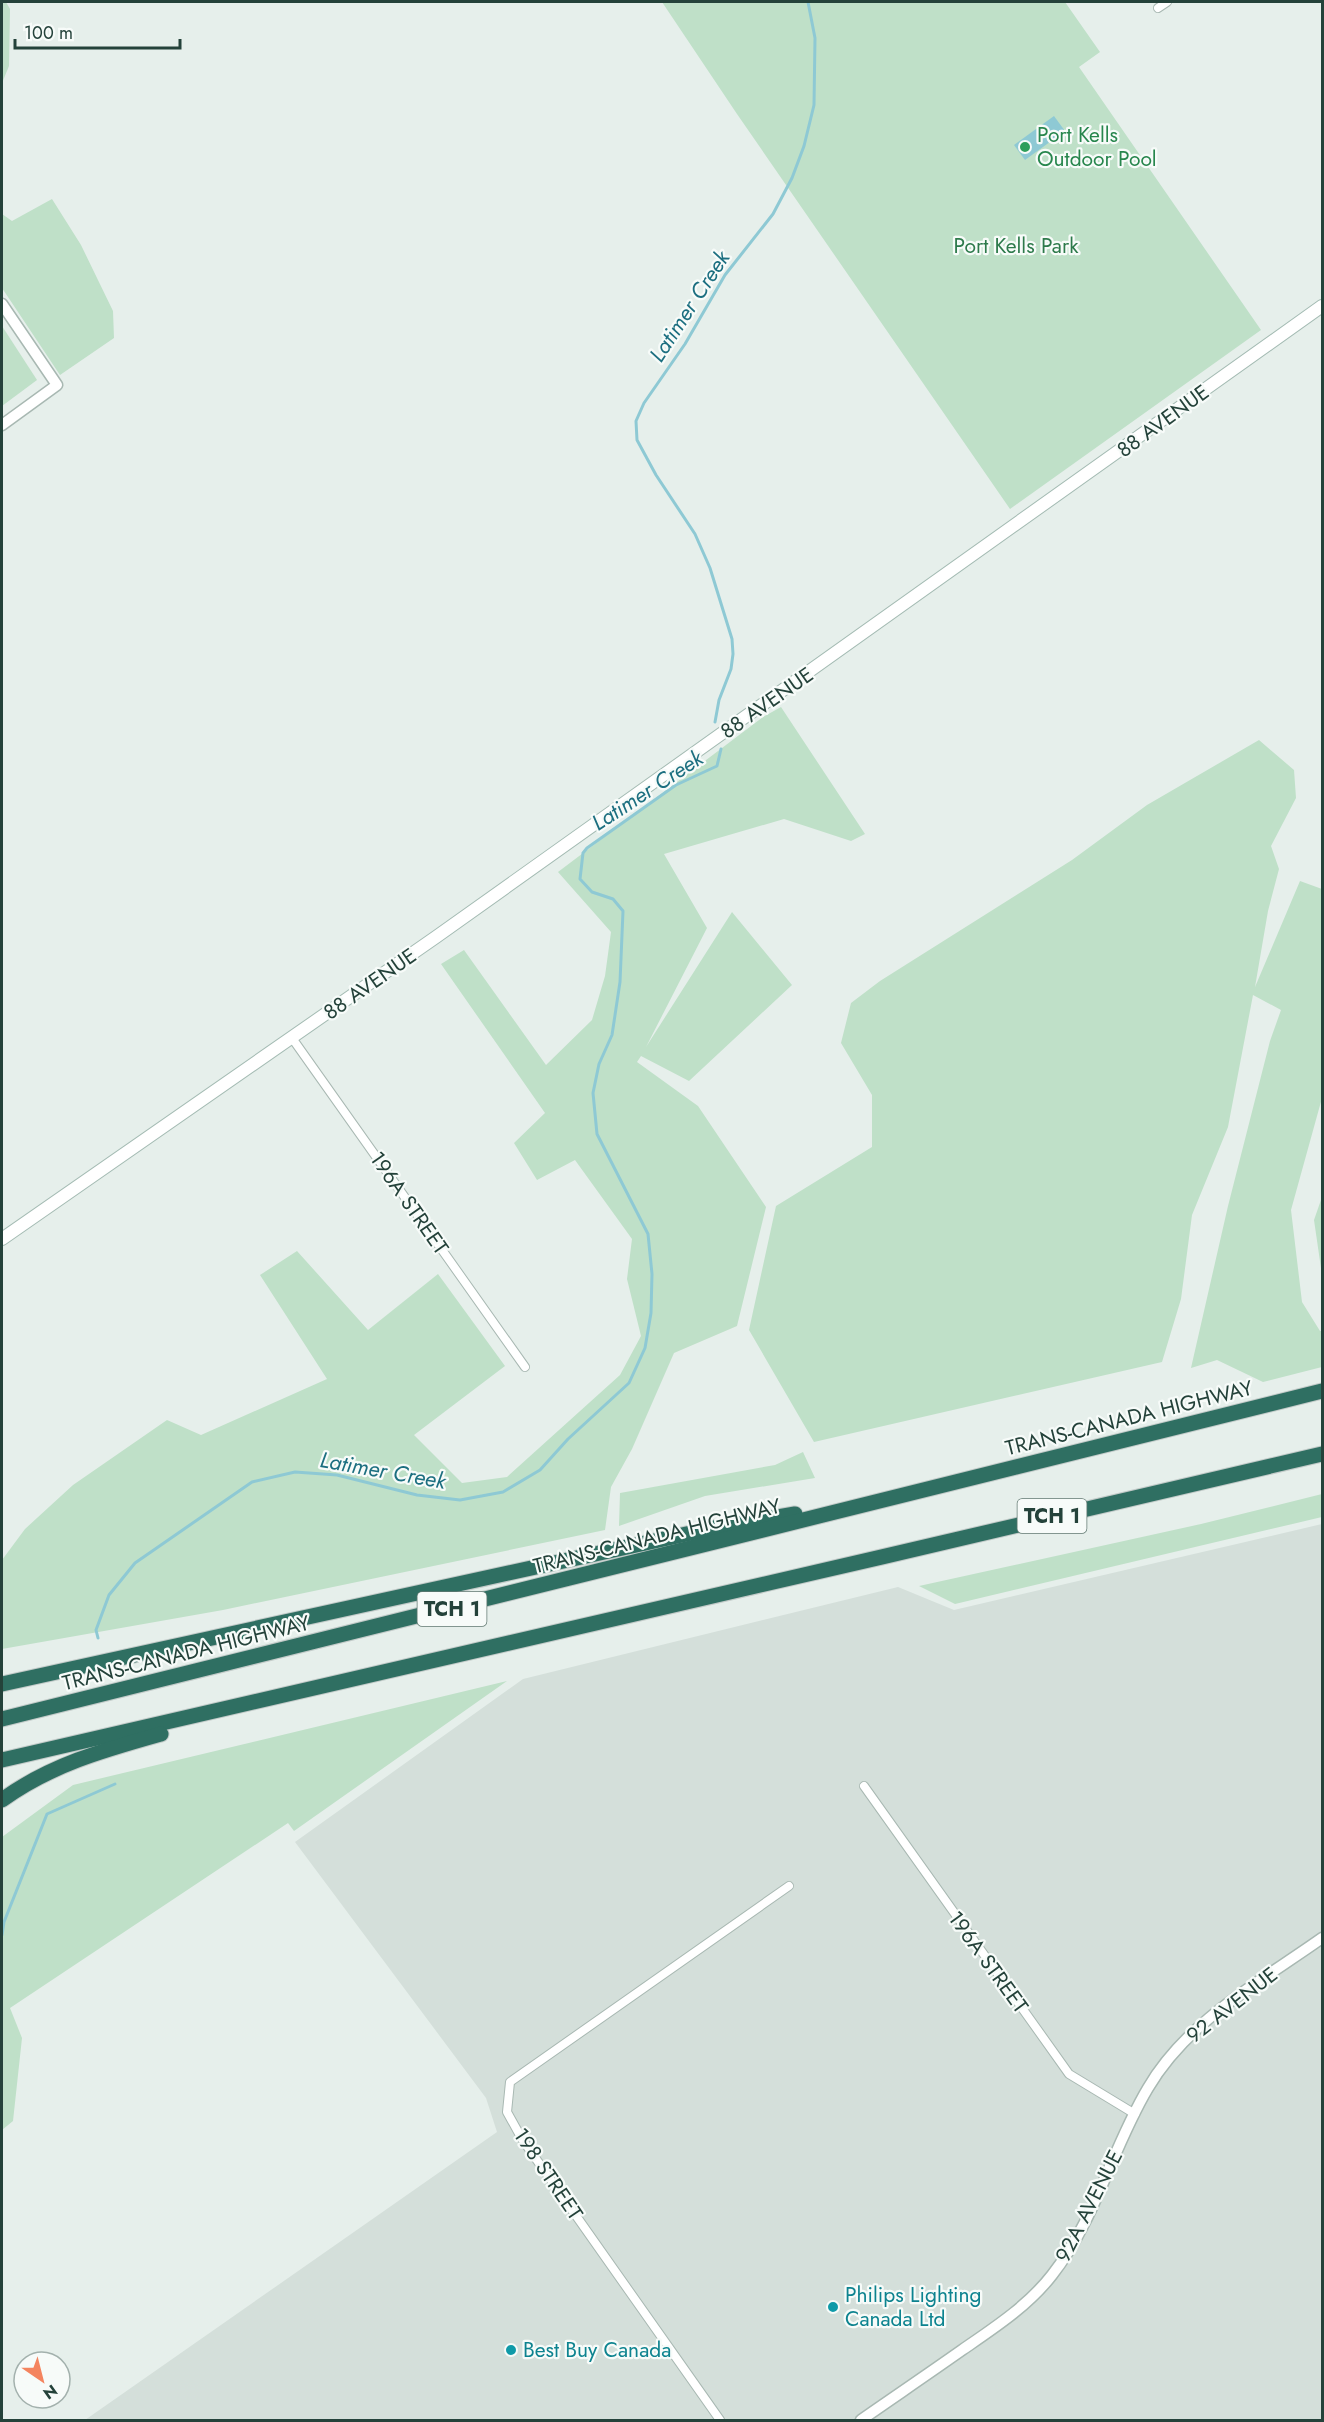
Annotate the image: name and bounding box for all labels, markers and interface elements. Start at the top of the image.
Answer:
scale bar [15,12,180,50]
text: 100 m [24,20,73,46]
place label: Port Kells Outdoor Pool [1037,120,1157,174]
marker: Port Kells Outdoor Pool [1018,140,1032,154]
park label: Port Kells Park [954,231,1079,261]
water label: Latimer Creek [641,243,738,368]
street label: 88 AVENUE [1111,377,1215,465]
street label: 88 AVENUE [714,660,820,746]
water label: Latimer Creek [585,741,710,838]
street label: 88 AVENUE [317,941,423,1027]
street label: 196A STREET [362,1145,456,1261]
street label: TRANS-CANADA HIGHWAY [1002,1373,1256,1463]
water label: Latimer Creek [318,1443,450,1497]
street label: TRANS-CANADA HIGHWAY [530,1491,784,1581]
road number: TCH 1 [1018,1499,1086,1533]
road number: TCH 1 [418,1592,486,1626]
street label: TRANS-CANADA HIGHWAY [59,1608,313,1698]
street label: 196A STREET [941,1905,1035,2019]
street label: 92 AVENUE [1180,1960,1284,2050]
street label: 198 STREET [506,2122,590,2226]
street label: 92A AVENUE [1048,2145,1130,2267]
place label: Philips Lighting Canada Ltd [845,2280,981,2334]
marker: Philips Lighting Canada Ltd [826,2300,840,2314]
place label: Best Buy Canada [523,2335,671,2365]
marker: Best Buy Canada [504,2343,518,2357]
north arrow [12,2350,72,2410]
text: N [39,2379,62,2405]

